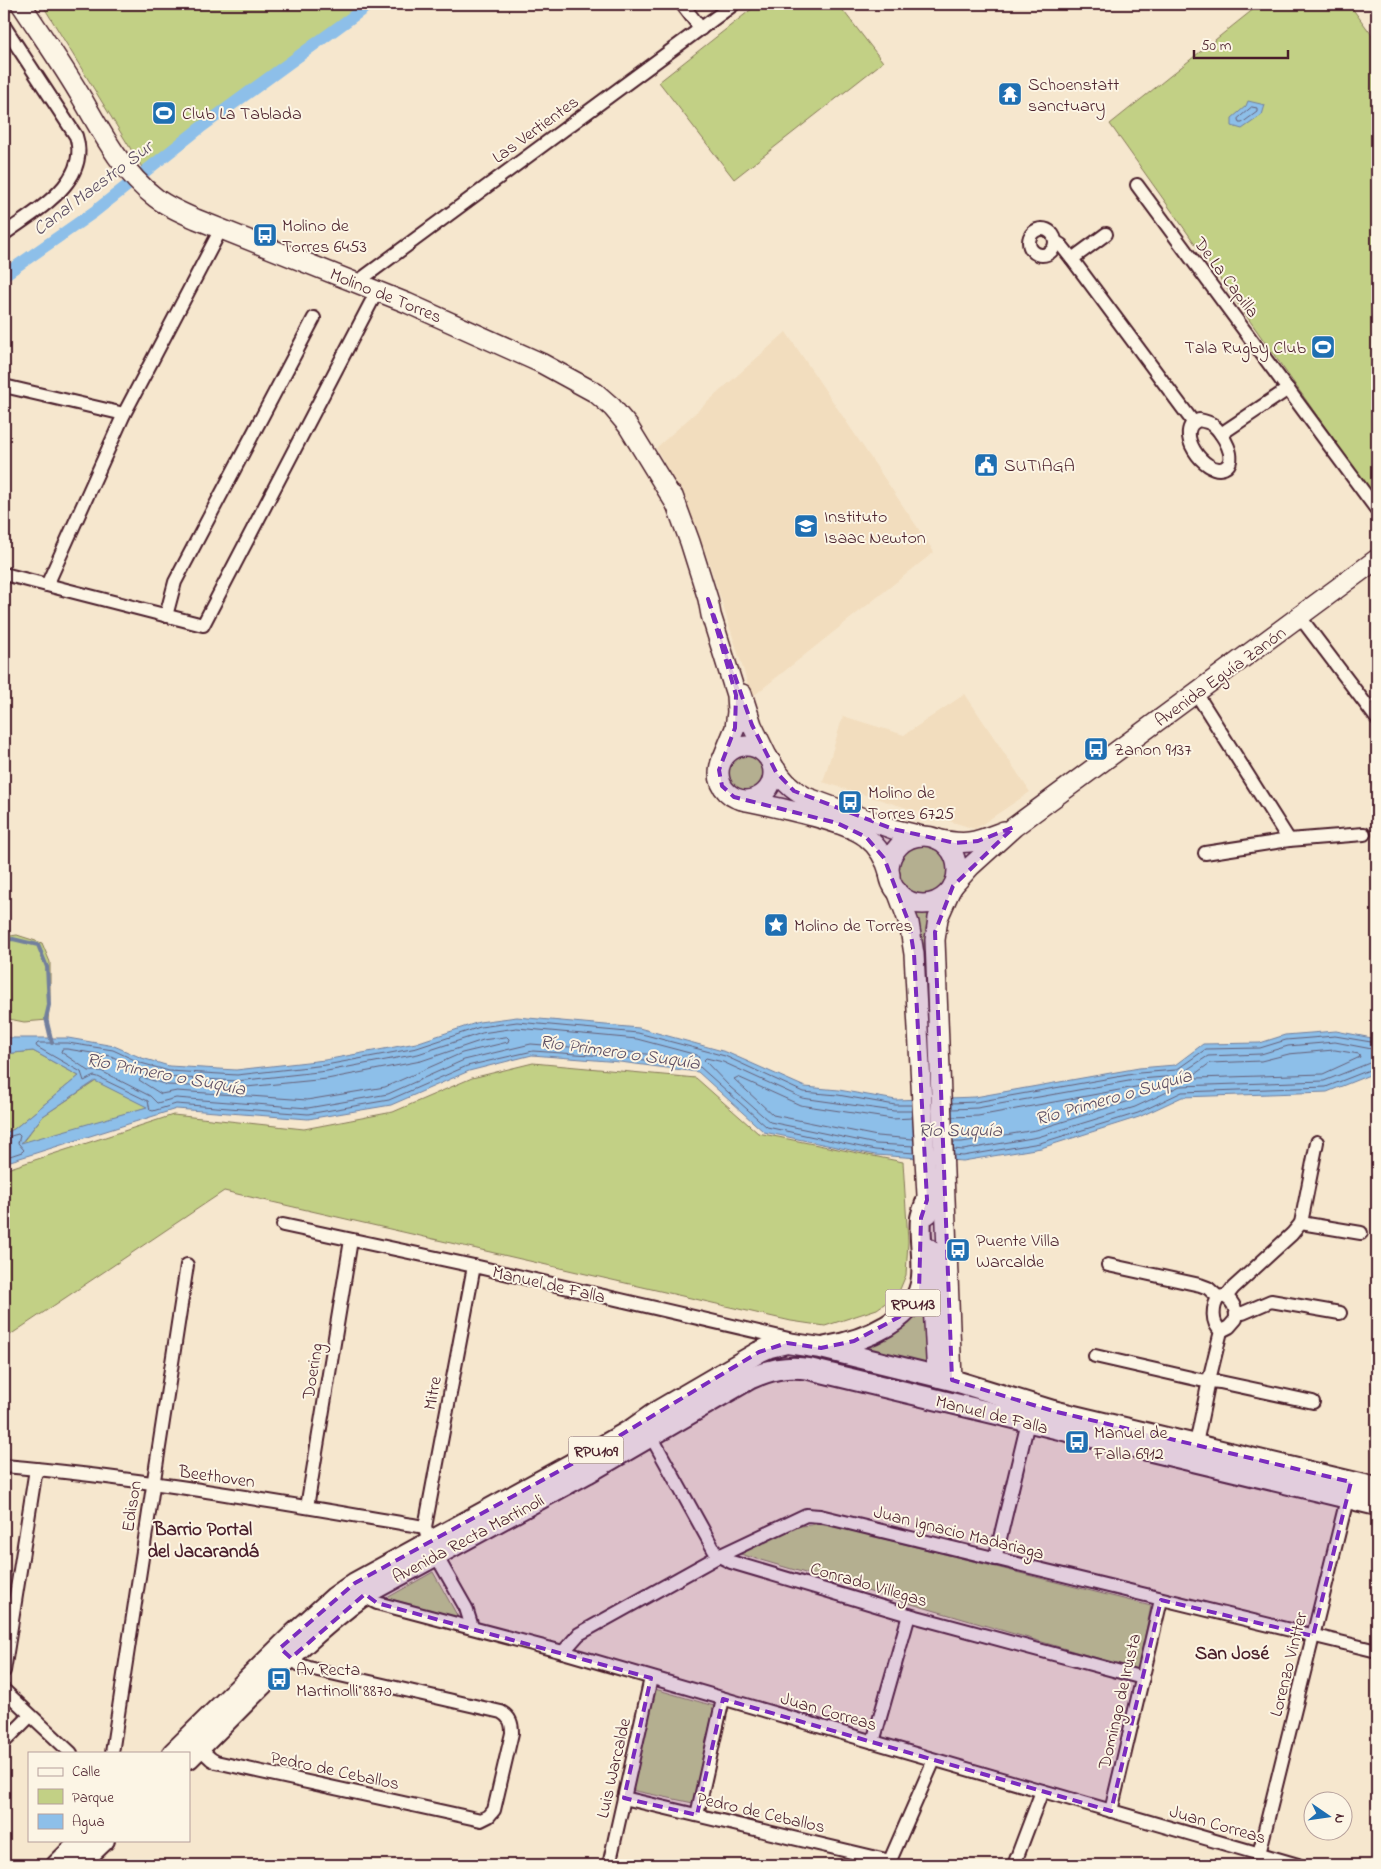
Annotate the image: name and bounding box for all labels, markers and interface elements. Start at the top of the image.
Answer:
scale bar [1194,28,1287,60]
text: 50 m [1201,35,1232,57]
place label: Schoenstatt sanctuary [1028,73,1119,120]
temple icon: Schoenstatt sanctuary [997,81,1023,107]
street label: Las Vertientes [487,90,585,171]
sports icon: Club La Tablada [151,100,177,126]
place label: Club La Tablada [182,102,302,128]
water label: Canal Maestro Sur [28,134,161,243]
place label: Molino de Torres 6453 [282,214,367,261]
bus stop icon: Molino de Torres 6453 [252,222,278,248]
street label: De La Capilla [1186,232,1264,324]
street label: Molino de Torres [325,263,445,331]
sports icon: Tala Rugby Club [1310,334,1336,360]
place label: Tala Rugby Club [1184,336,1306,363]
public building icon: SUTIAGA [973,452,999,478]
place label: SUTIAGA [1004,454,1075,480]
place label: Instituto Isaac Newton [824,505,926,552]
school or university icon: Instituto Isaac Newton [793,513,819,539]
street label: Avenida Eguía Zanón [1150,621,1293,735]
bus stop icon: Zanon 9137 [1083,736,1109,762]
place label: Zanon 9137 [1114,738,1192,764]
place label: Molino de Torres 6725 [868,781,954,828]
bus stop icon: Molino de Torres 6725 [837,789,863,815]
place icon: Molino de Torres [763,912,789,938]
place label: Molino de Torres [794,914,913,940]
water label: Río Primero o Suquía [538,1029,702,1078]
water label: Río Primero o Suquía [84,1047,248,1104]
water label: Río Primero o Suquía [1032,1063,1196,1134]
water label: Río Suquía [918,1118,1003,1145]
place label: Puente Villa Warcalde [976,1229,1060,1276]
bus stop icon: Puente Villa Warcalde [945,1237,971,1263]
street label: Manuel de Falla [490,1260,608,1312]
road number: RPU113 [886,1290,940,1316]
street label: Doering [297,1341,332,1402]
street label: Mitre [418,1373,450,1412]
street label: Manuel de Falla [932,1389,1051,1442]
place label: Manuel de Falla 6912 [1093,1421,1168,1468]
bus stop icon: Manuel de Falla 6912 [1064,1429,1090,1455]
road number: RPU109 [568,1436,624,1464]
street label: Beethoven [176,1460,257,1496]
street label: Edison [116,1479,150,1534]
street label: Avenida Recta Martinoli [388,1489,550,1591]
street label: Juan Ignacio Madariaga [870,1500,1047,1569]
district label: Barrio Portal del Jacarandá [147,1517,259,1566]
street label: Conrado Villegas [806,1557,930,1616]
street label: Lorenzo Vintter [1264,1609,1316,1720]
street label: Domingo de Irusta [1093,1631,1150,1773]
district label: San José [1195,1641,1269,1668]
place label: Av Recta Martinolli 8870 [296,1658,392,1705]
bus stop icon: Av Recta Martinolli 8870 [266,1666,292,1692]
street label: Juan Correas [777,1687,880,1739]
street label: Luis Warcalde [591,1715,639,1821]
street label: Pedro de Ceballos [268,1746,402,1798]
legend [28,1752,190,1842]
text: Calle [72,1761,100,1783]
text: Parque [72,1787,114,1809]
street label: Pedro de Ceballos [694,1787,827,1841]
north arrow [1304,1792,1354,1842]
street label: Juan Correas [1166,1800,1269,1852]
text: Agua [72,1811,105,1834]
text: N [1328,1812,1350,1826]

